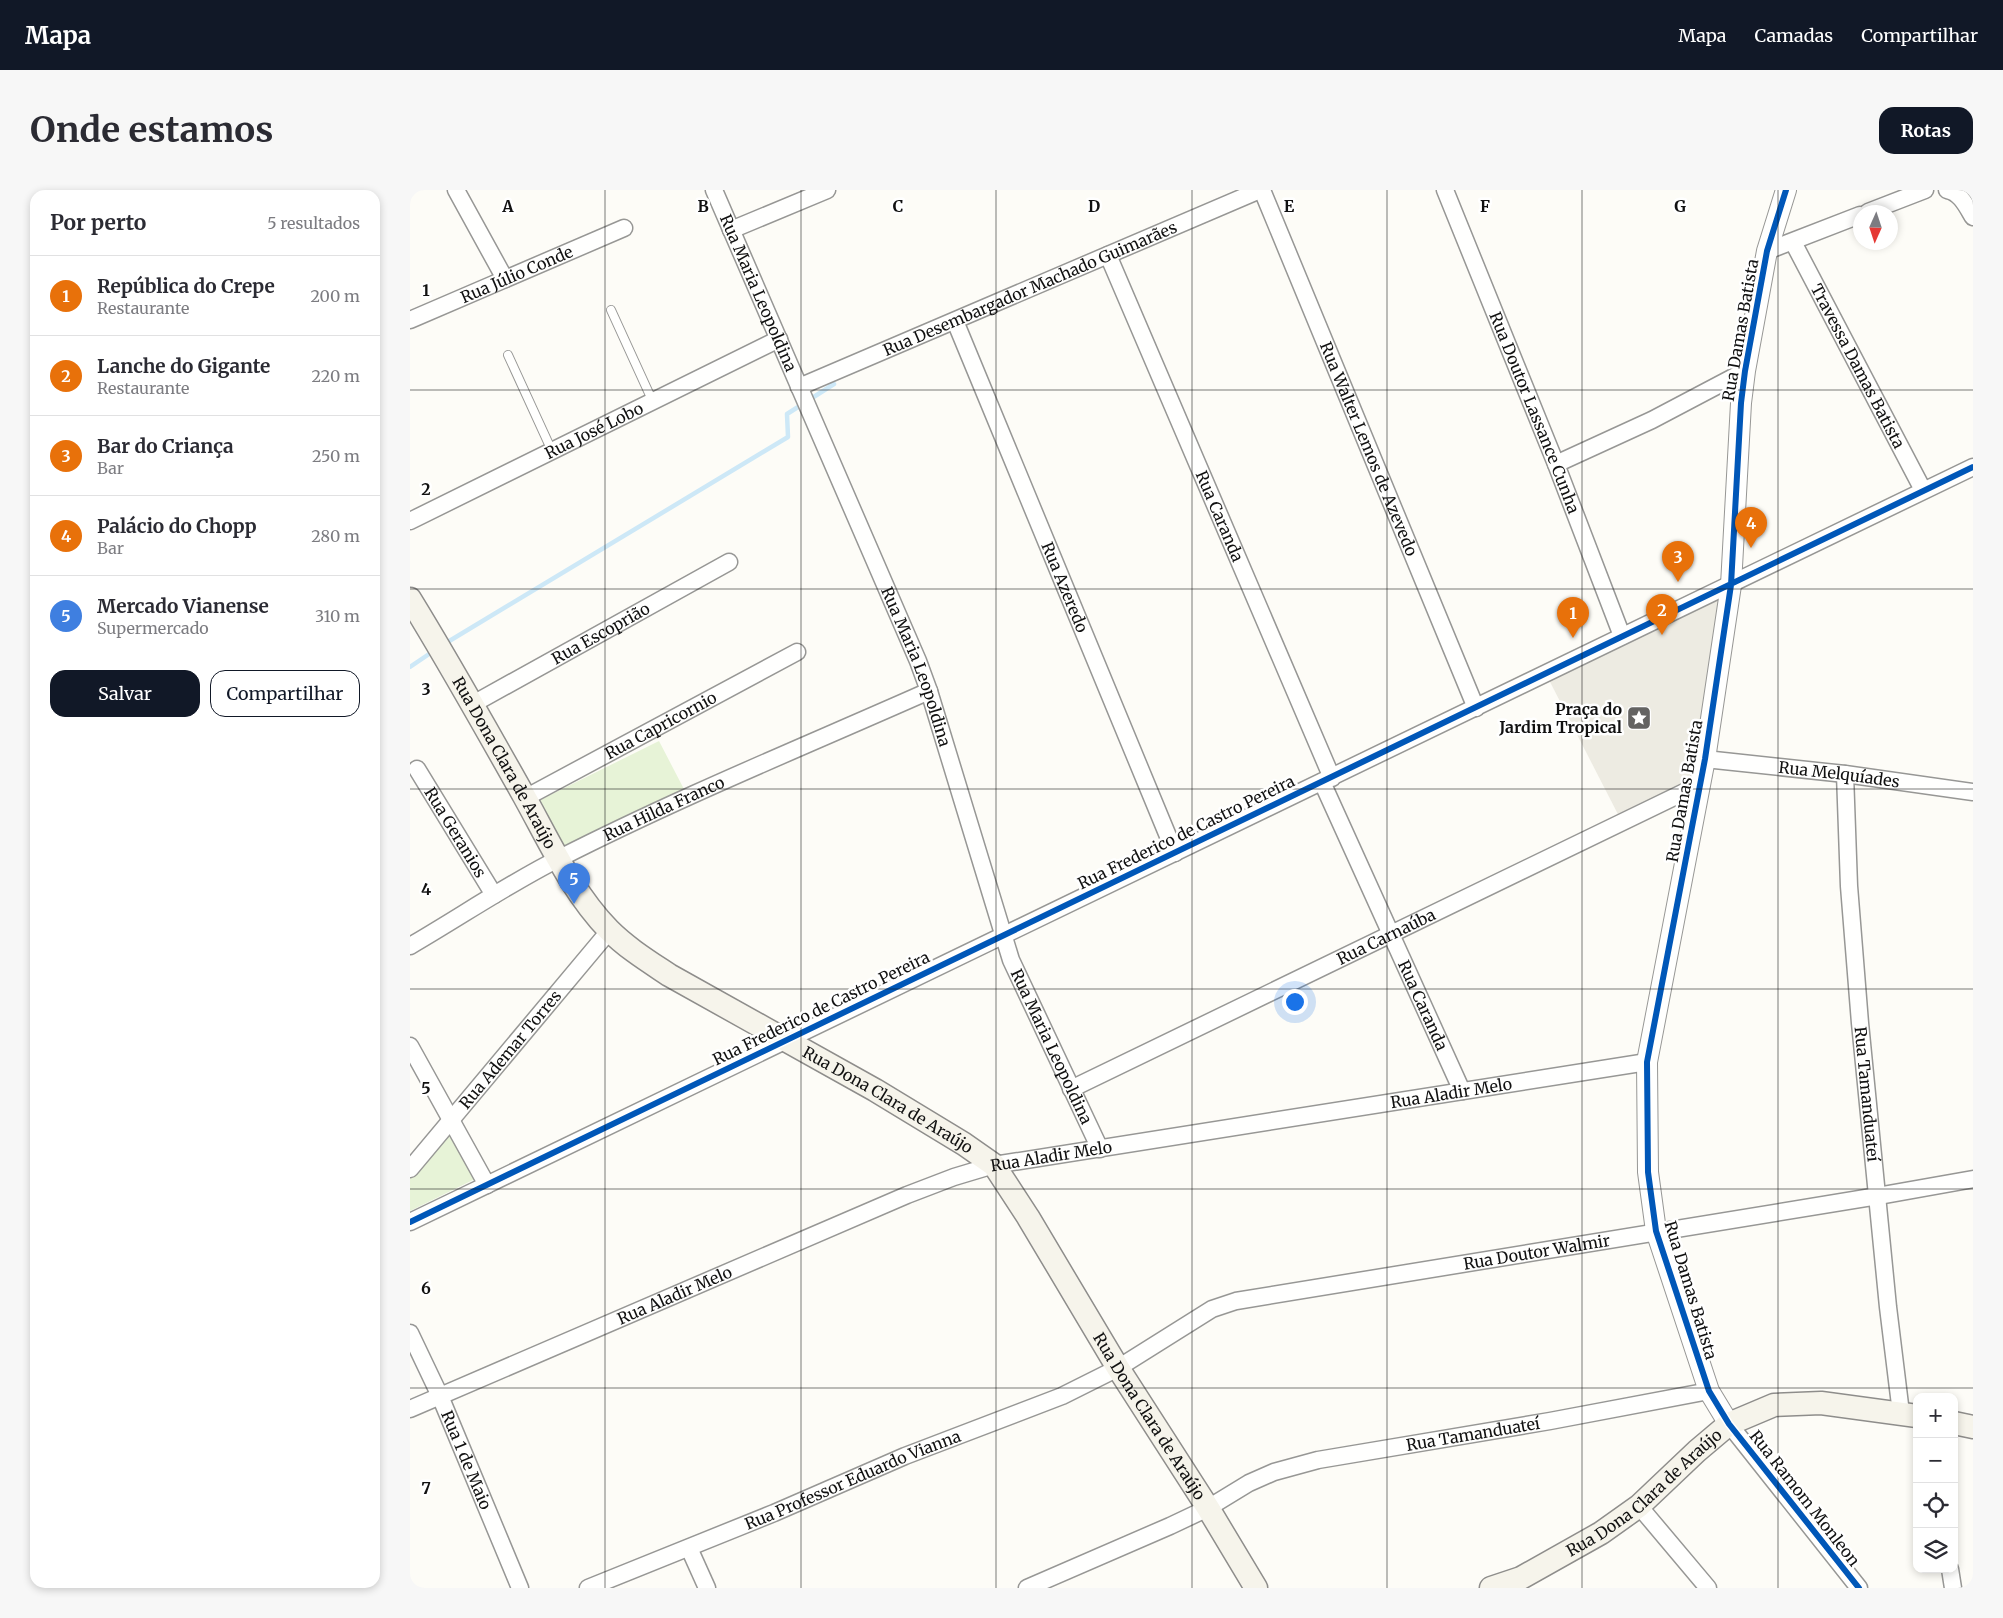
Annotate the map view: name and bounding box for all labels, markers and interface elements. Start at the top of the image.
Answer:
text: Mapa [25,20,91,51]
text: Mapa [1678,24,1727,47]
text: Camadas [1755,24,1833,47]
text: Compartilhar [1861,24,1978,47]
button: Rotas [1879,107,1973,154]
text: Onde estamos [30,108,273,152]
text: A [501,196,514,216]
text: B [697,196,709,216]
text: C [893,196,903,216]
text: D [1088,196,1100,216]
text: E [1284,196,1295,216]
text: F [1480,196,1490,216]
text: G [1674,196,1686,216]
north arrow [1853,205,1898,250]
text: Por perto [50,209,146,236]
street label: Rua Maria Leopoldina [716,211,801,375]
text: 5 resultados [267,213,360,233]
street label: Rua Desembargador Machado Guimarães [880,217,1180,360]
street label: Rua Júlio Conde [457,241,576,307]
street label: Rua Damas Batista [1718,257,1762,403]
text: República do Crepe [97,274,275,298]
text: 1 [422,280,430,300]
street label: Travessa Damas Batista [1807,280,1910,452]
text: 1 [62,286,70,306]
text: 200 m [310,286,360,306]
text: Restaurante [97,298,189,318]
street label: Rua Doutor Lassance Cunha [1485,309,1584,517]
street label: Rua Walter Lemos de Azevedo [1316,339,1422,559]
text: Lanche do Gigante [97,354,270,378]
text: 2 [61,366,71,386]
text: 220 m [312,366,360,386]
text: Restaurante [97,378,189,398]
street label: Rua José Lobo [541,398,646,463]
text: Bar do Criança [97,434,234,458]
text: 3 [61,446,71,466]
text: 250 m [312,446,360,466]
text: Bar [97,458,124,478]
street label: Rua Caranda [1192,467,1248,565]
text: 2 [421,479,431,499]
pin: 4 [1735,507,1767,548]
text: Palácio do Chopp [97,514,257,538]
text: 4 [61,526,71,546]
text: 280 m [311,526,360,546]
text: Bar [97,538,124,558]
street label: Rua Azeredo [1037,539,1093,635]
pin: 3 [1662,541,1694,582]
street label: Rua Maria Leopoldina [877,584,955,749]
text: Mercado Vianense [97,594,269,618]
pin: 2 [1646,594,1678,635]
pin: 1 [1557,597,1589,638]
street label: Rua Escoprião [548,598,653,668]
text: 5 [61,606,71,626]
text: 310 m [315,606,360,626]
text: Supermercado [97,618,209,638]
button: Salvar [50,670,200,717]
button: Compartilhar [210,670,360,717]
street label: Rua Dona Clara de Araújo [448,673,561,852]
text: 3 [421,679,431,699]
street label: Rua Capricornio [601,687,720,763]
place label: Praça do Jardim Tropical [1498,699,1622,737]
place icon: Praça do Jardim Tropical [1626,705,1652,731]
street label: Rua Damas Batista [1662,718,1706,864]
street label: Rua Melquíades [1778,757,1901,792]
street label: Rua Frederico de Castro Pereira [1074,770,1298,893]
street label: Rua Hilda Franco [600,772,727,845]
street label: Rua Geranios [420,783,491,881]
pin: 5 [558,863,590,904]
text: 4 [421,879,431,899]
street label: Rua Carnaúba [1334,904,1439,969]
street label: Rua Frederico de Castro Pereira [709,946,933,1069]
street label: Rua Caranda [1394,957,1452,1054]
street label: Rua Maria Leopoldina [1007,966,1097,1128]
street label: Rua Ademar Torres [455,986,566,1113]
your location [1282,989,1308,1015]
street label: Rua Tamanduateí [1850,1026,1884,1163]
street label: Rua Dona Clara de Araújo [799,1042,977,1157]
street label: Rua Aladir Melo [1389,1073,1513,1112]
text: 5 [421,1078,431,1098]
street label: Rua Aladir Melo [989,1137,1113,1175]
street label: Rua Damas Batista [1660,1218,1722,1362]
street label: Rua Doutor Walmir [1462,1230,1611,1274]
street label: Rua Aladir Melo [614,1262,735,1329]
text: 6 [421,1278,431,1298]
street label: Rua Dona Clara de Araújo [1089,1329,1210,1503]
map controls [1913,1393,1958,1573]
button: + [1913,1393,1958,1438]
street label: Rua 1 de Maio [437,1407,496,1512]
street label: Rua Tamanduateí [1405,1413,1542,1455]
street label: Rua Dona Clara de Araújo [1563,1425,1726,1561]
street label: Rua Professor Eduardo Vianna [742,1426,964,1534]
street label: Rua Ramom Monleon [1746,1426,1865,1570]
button: − [1913,1438,1958,1483]
text: 7 [421,1478,431,1498]
button: locate [1913,1483,1958,1528]
button: layers [1913,1528,1958,1573]

